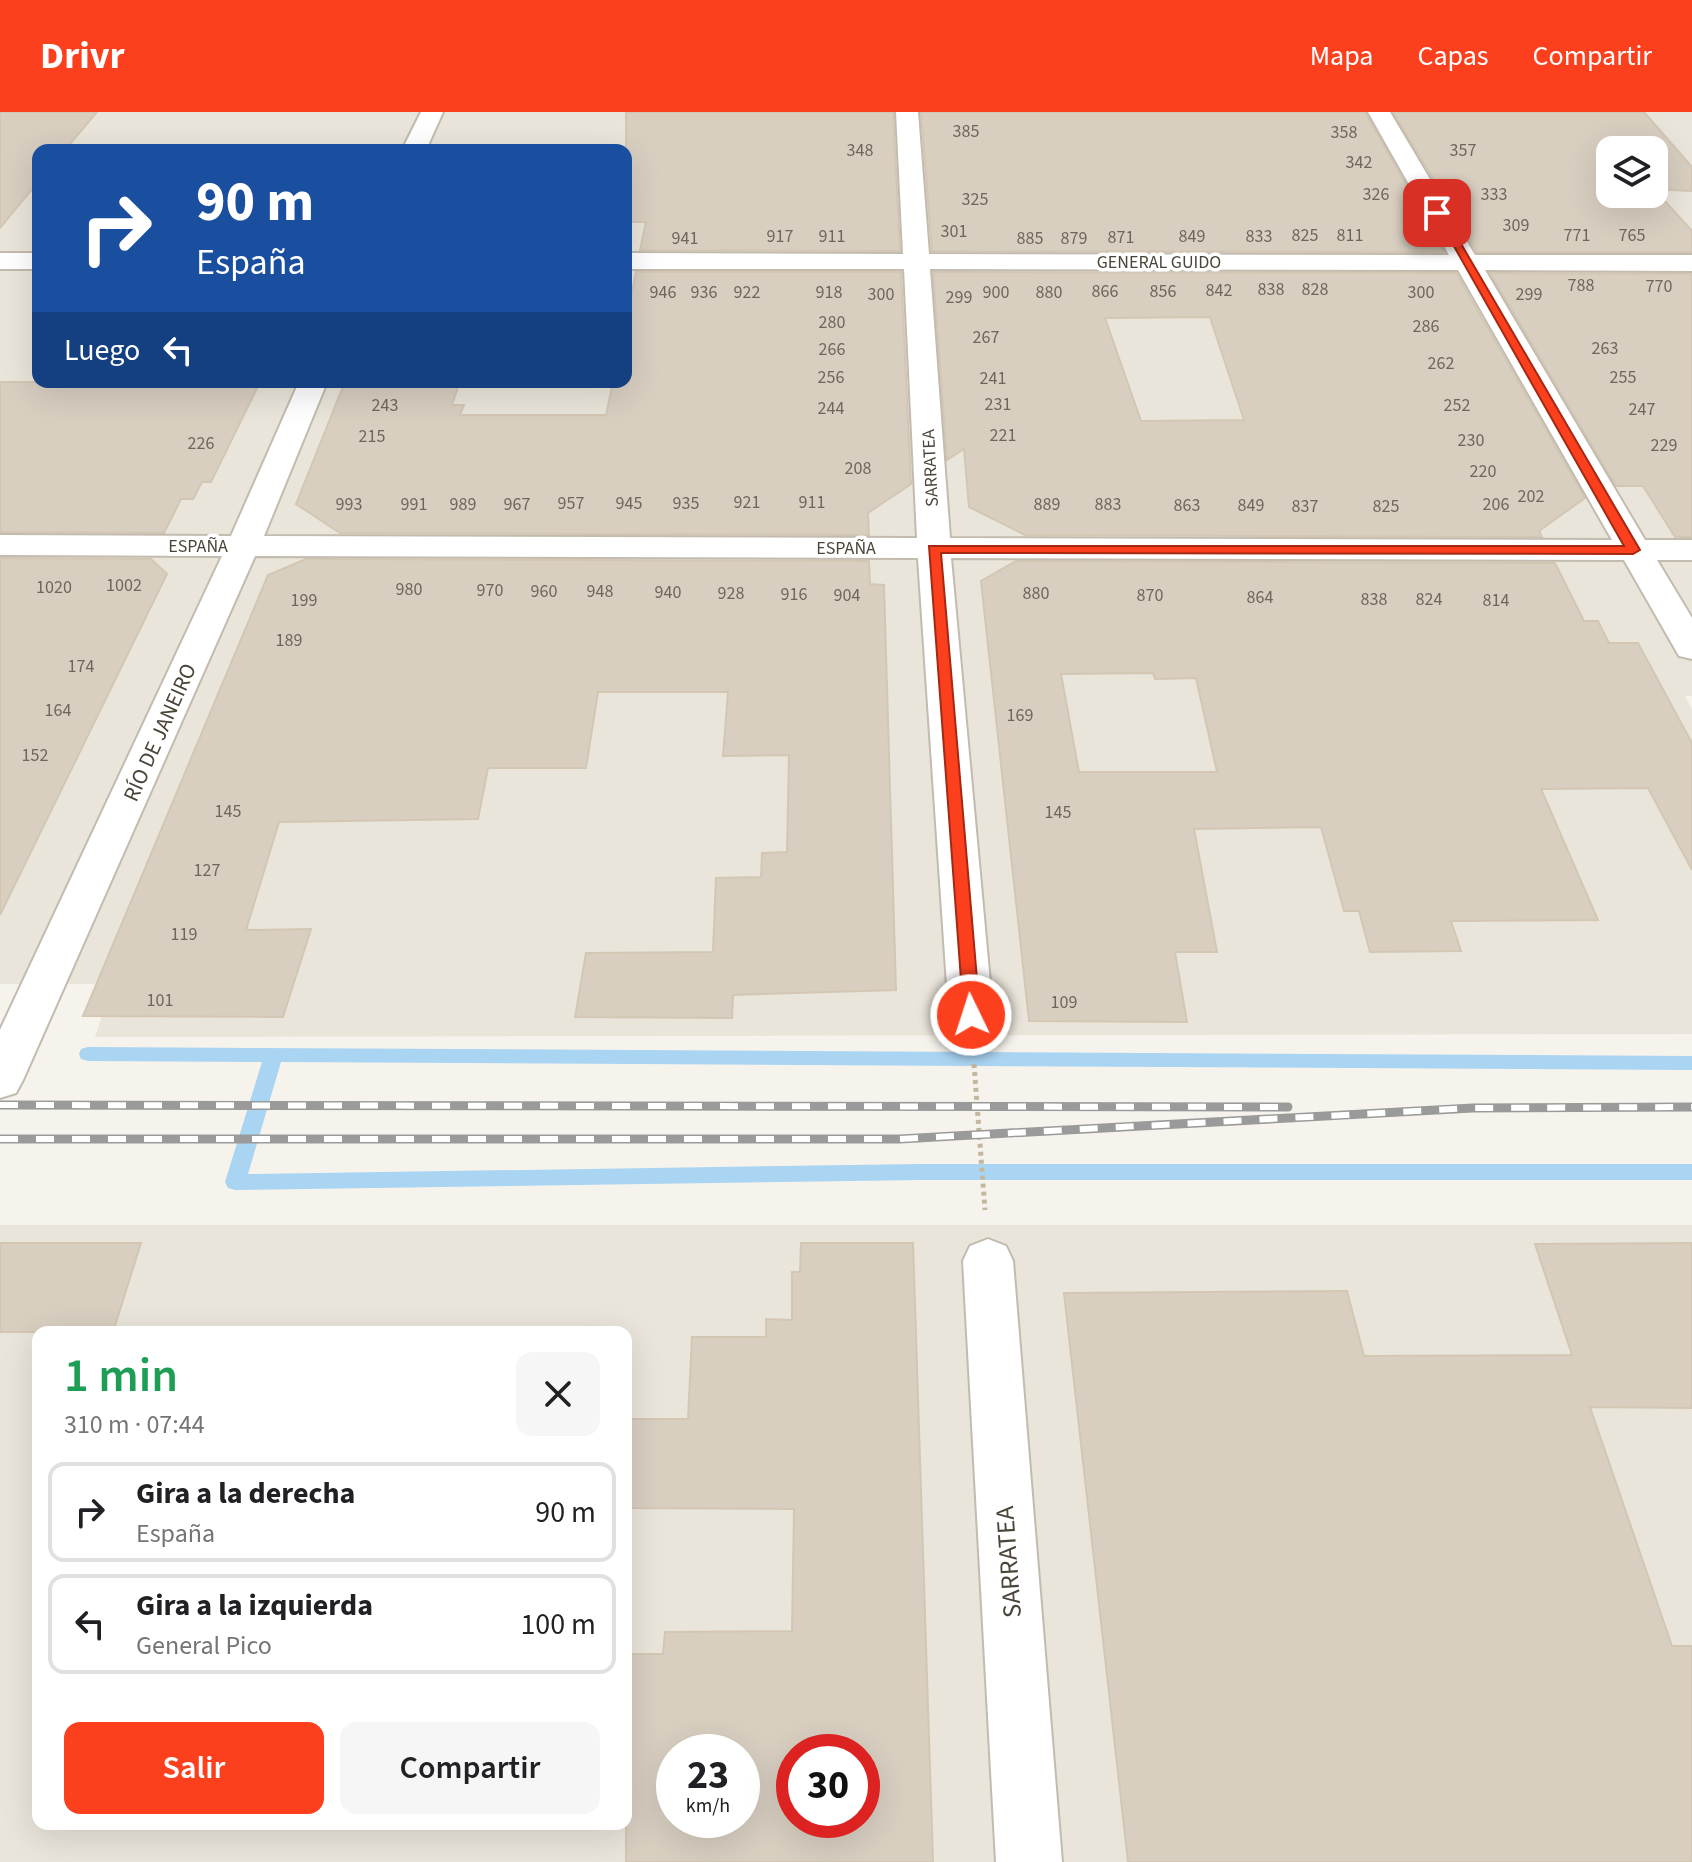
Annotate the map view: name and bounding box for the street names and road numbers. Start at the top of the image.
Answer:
street label: GENERAL GUIDO [1097,250,1221,275]
street label: SARRATEA [916,428,945,507]
street label: ESPAÑA [168,534,228,559]
street label: ESPAÑA [816,536,876,561]
street label: RÍO DE JANEIRO [115,658,205,807]
street label: SARRATEA [986,1504,1031,1619]

